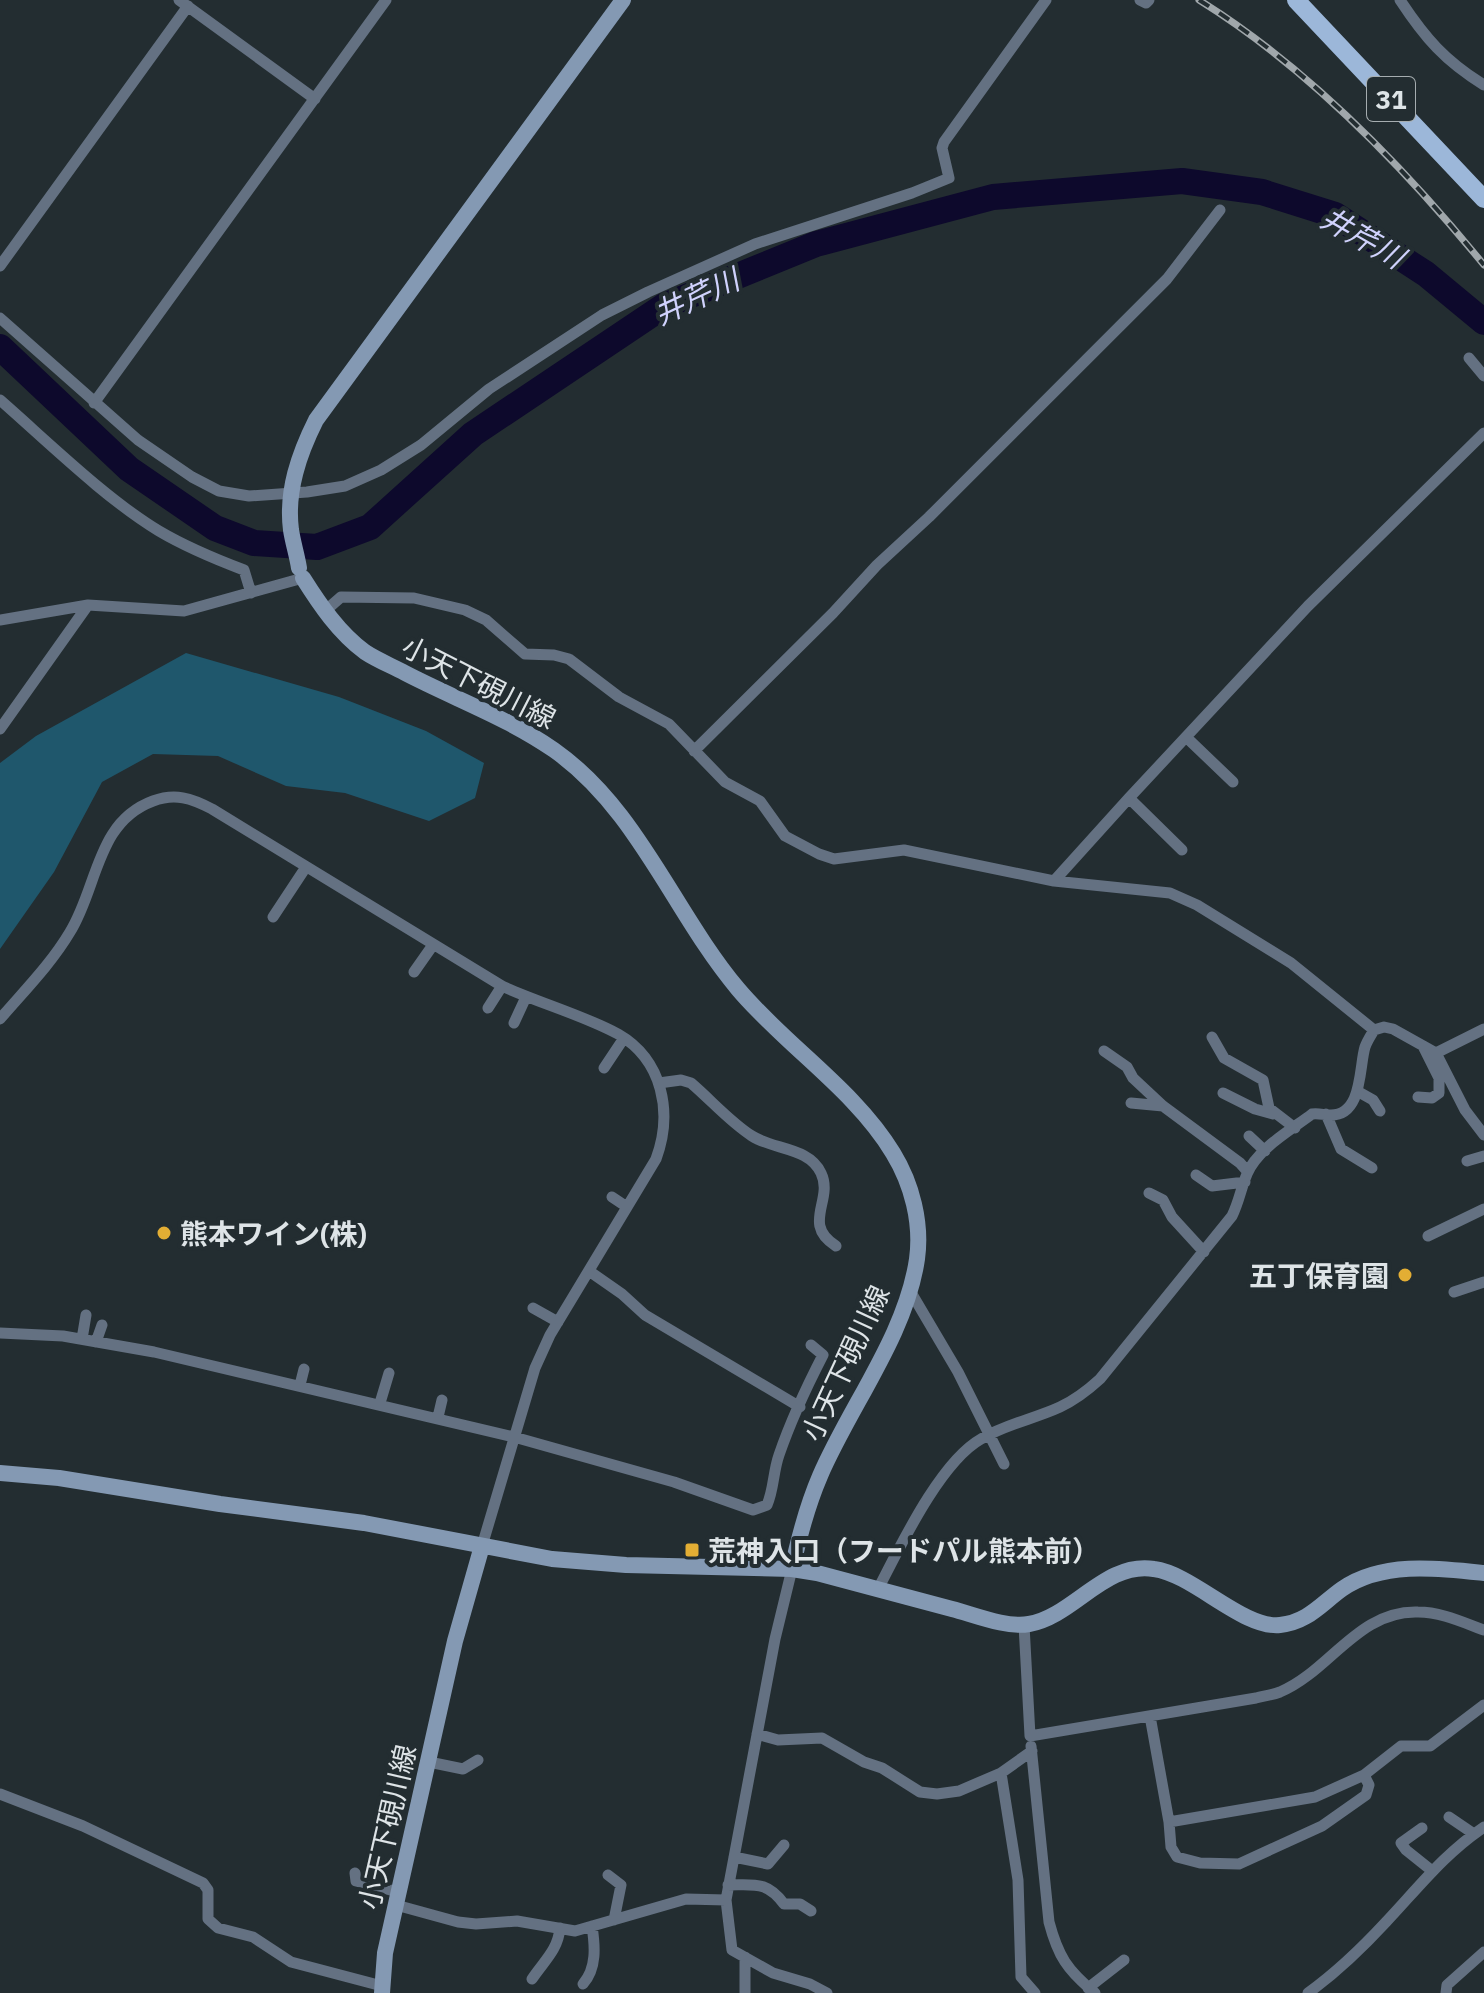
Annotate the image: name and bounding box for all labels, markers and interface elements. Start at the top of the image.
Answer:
road number: 31 [1367,77,1415,121]
water label: 井芹川 [1314,198,1414,278]
water label: 井芹川 [647,258,748,333]
street label: 小天下硯川線 [396,627,562,737]
place label: 熊本ワイン(株) [180,1215,367,1252]
marker: 熊本ワイン(株) [155,1224,173,1242]
place label: 五丁保育園 [1249,1257,1389,1294]
marker: 五丁保育園 [1396,1266,1414,1284]
street label: 小天下硯川線 [793,1279,897,1447]
place label: 荒神入口（フードパル熊本前） [708,1532,1100,1569]
marker: 荒神入口（フードパル熊本前） [683,1541,701,1559]
street label: 小天下硯川線 [350,1741,424,1913]

